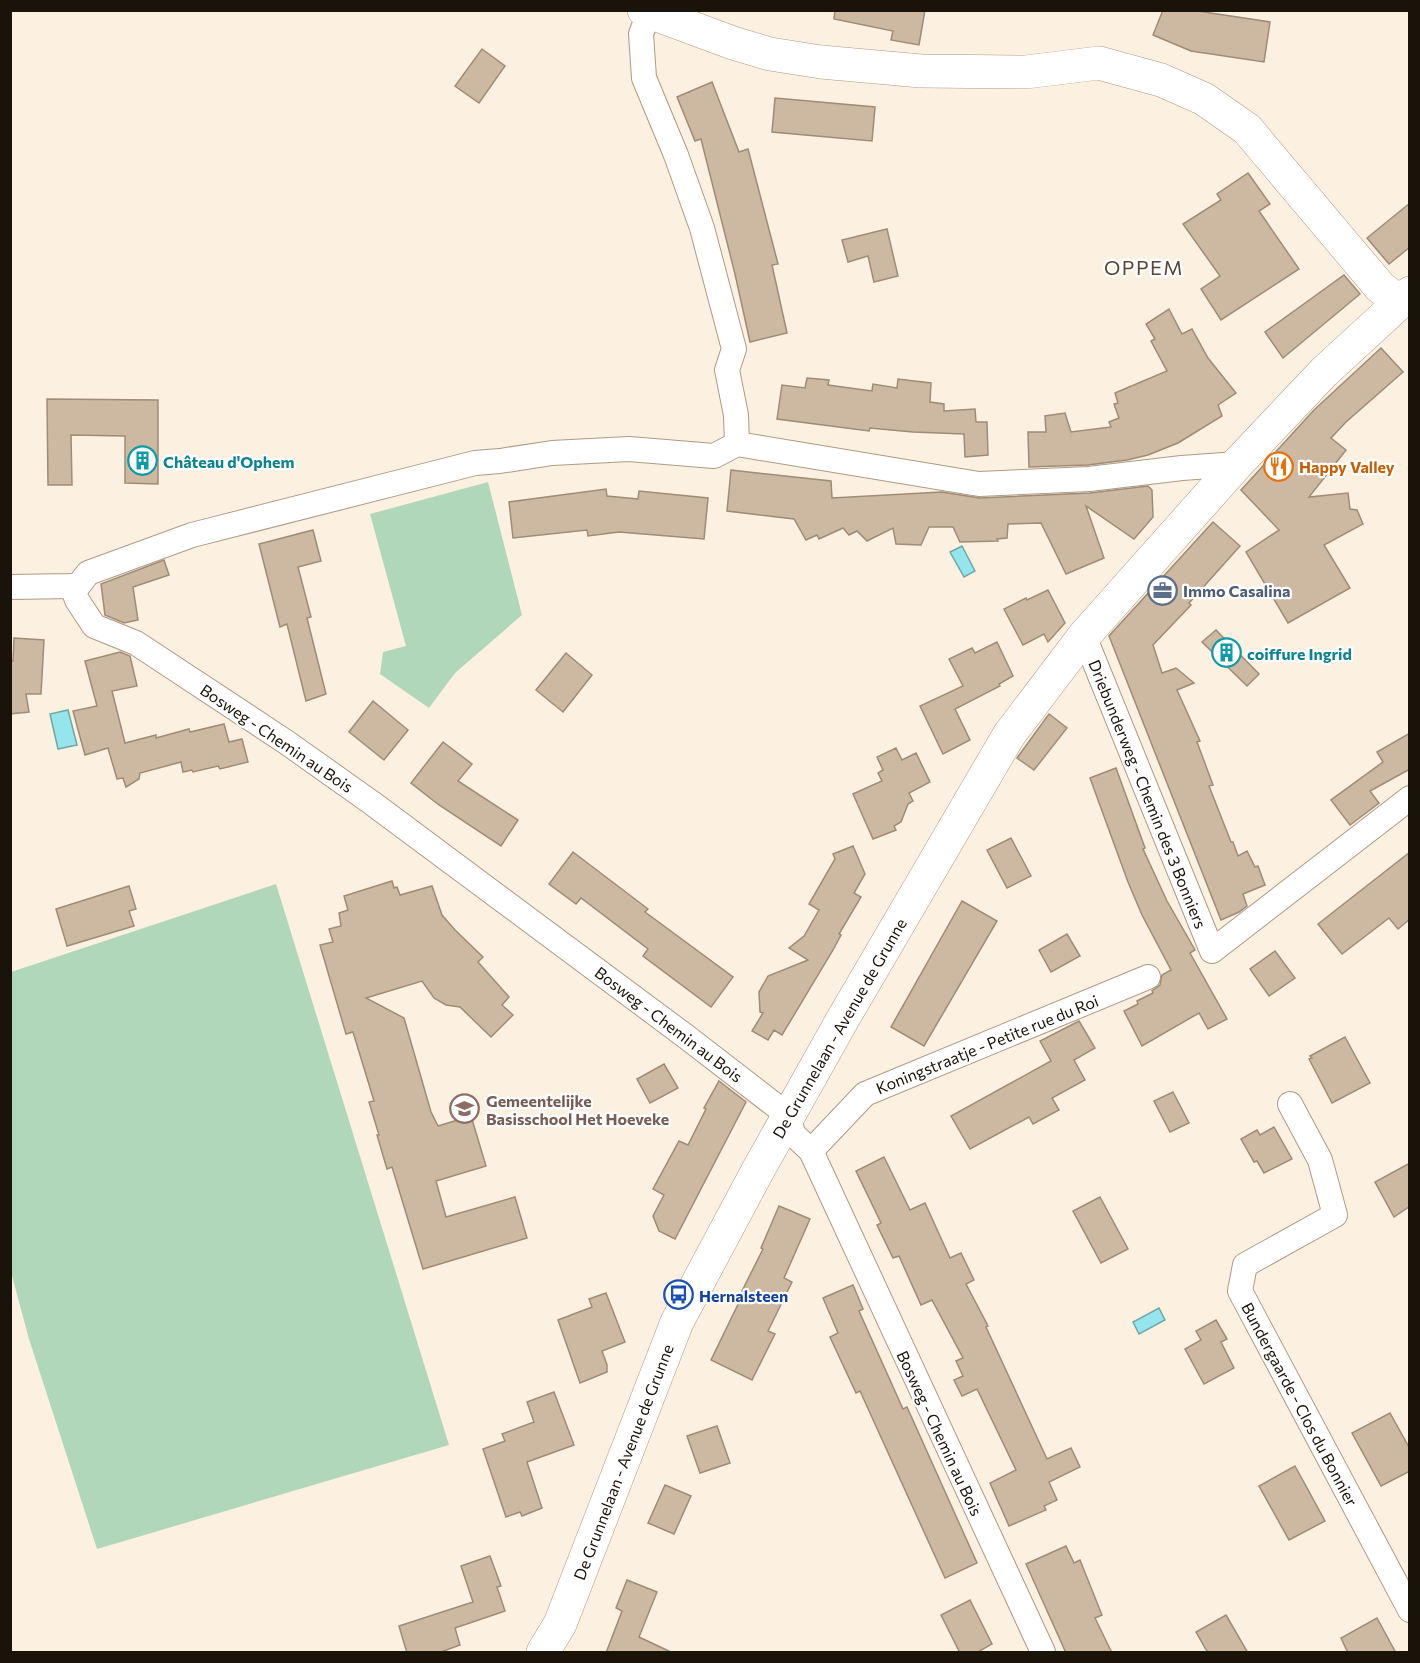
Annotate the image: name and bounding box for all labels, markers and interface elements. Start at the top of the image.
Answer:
district label: OPPEM [1104,255,1184,279]
building icon: Château d'Ophem [126,445,158,477]
restaurant icon: Happy Valley [1262,450,1294,482]
place label: Château d'Ophem [163,452,294,471]
place label: Happy Valley [1299,457,1395,476]
office icon: Immo Casalina [1146,574,1178,606]
place label: Immo Casalina [1183,581,1290,600]
building icon: coiffure Ingrid [1210,637,1242,669]
place label: coiffure Ingrid [1247,644,1352,663]
street label: Driebunderweg - Chemin des 3 Bonniers [1085,657,1211,931]
street label: Bosweg - Chemin au Bois [197,680,357,796]
street label: De Grunnelaan - Avenue de Grunne [768,915,910,1141]
street label: Bosweg - Chemin au Bois [591,962,747,1086]
street label: Koningstraatje - Petite rue du Roi [873,991,1101,1097]
place label: Gemeentelijke Basisschool Het Hoeveke [486,1091,669,1128]
school or university icon: Gemeentelijke Basisschool Het Hoeveke [449,1093,481,1125]
bus stop icon: Hernalsteen [662,1279,694,1311]
place label: Hernalsteen [699,1286,788,1305]
street label: Bundergaarde - Clos du Bonnier [1238,1299,1362,1509]
street label: De Grunnelaan - Avenue de Grunne [569,1341,677,1583]
street label: Bosweg - Chemin au Bois [893,1347,987,1519]

